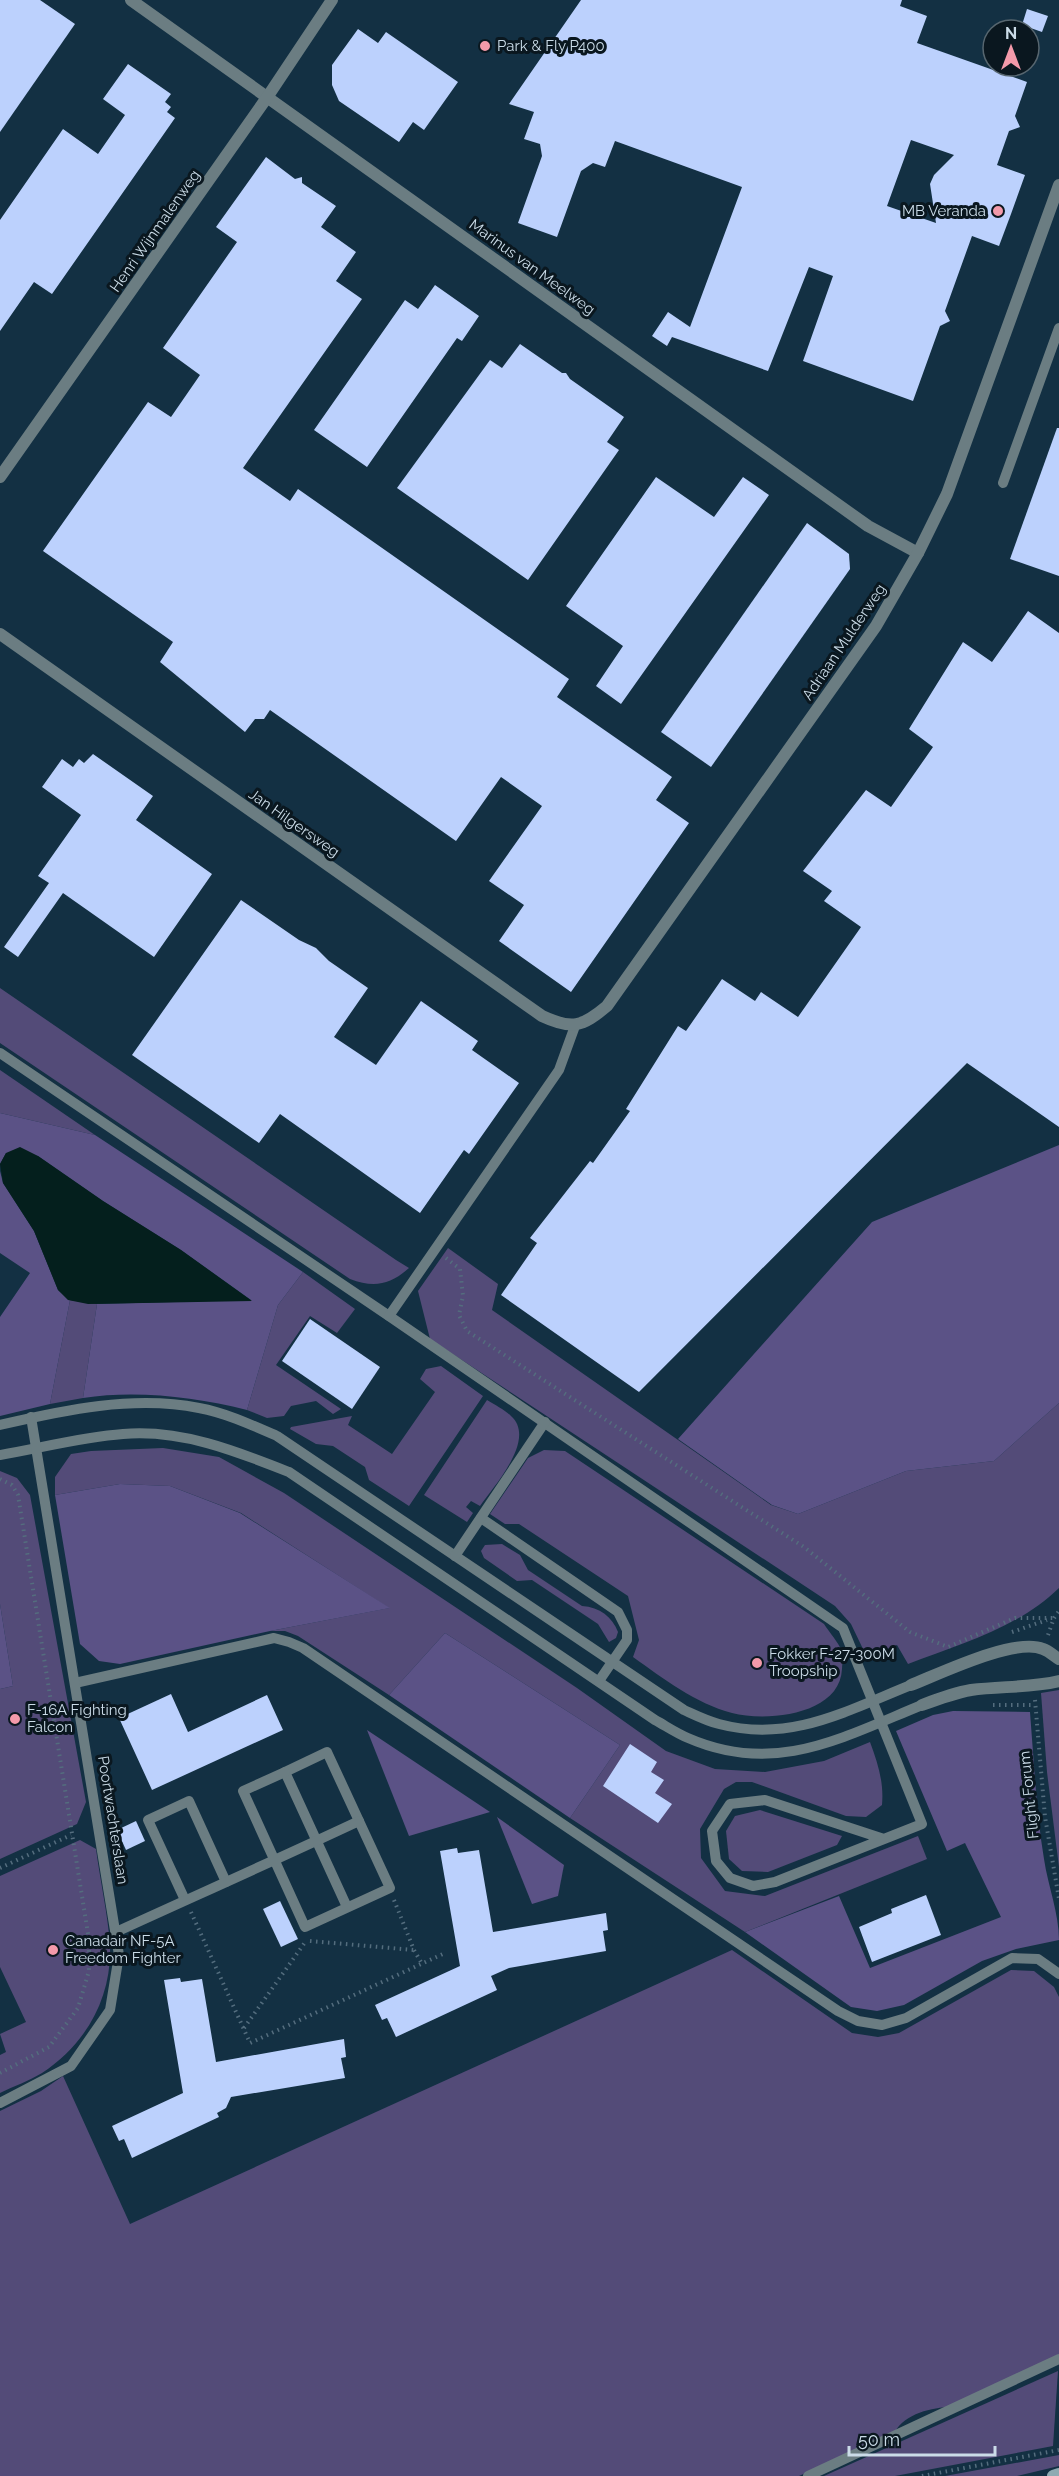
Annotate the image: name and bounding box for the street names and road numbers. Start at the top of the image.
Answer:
street label: Henri Wijnmalenweg [106,167,204,295]
street label: Marinus van Meelweg [466,215,598,319]
street label: Adriaan Mulderweg [798,580,890,704]
street label: Jan Hilgersweg [245,785,343,861]
street label: Flight Forum [1015,1750,1043,1840]
street label: Poortwachterslaan [94,1754,132,1886]

